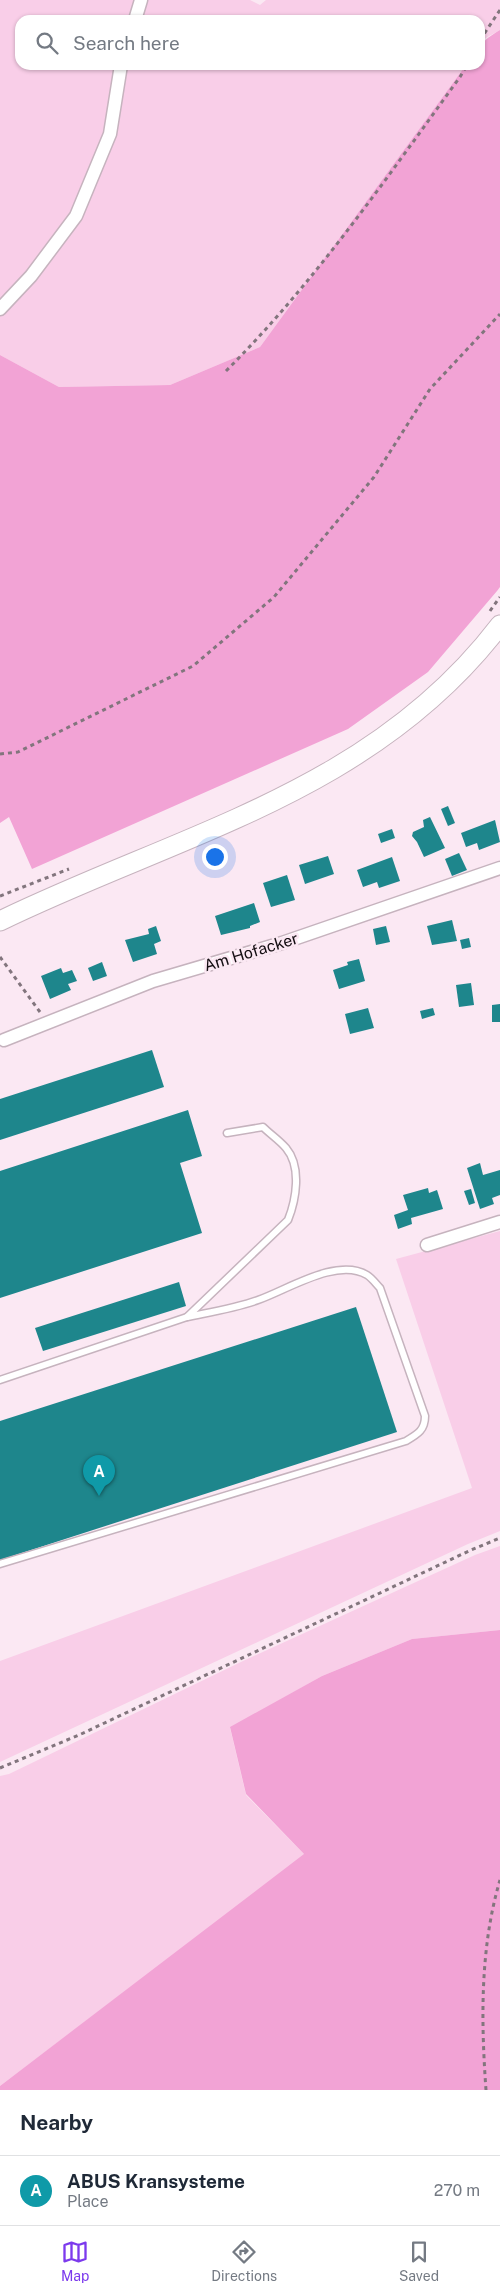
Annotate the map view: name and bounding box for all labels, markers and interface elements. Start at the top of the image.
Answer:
search box [15,15,485,70]
icon: search [33,29,61,57]
text: Search here [73,32,180,54]
your location [202,844,228,870]
street label: Am Hofacker [201,929,301,975]
pin: A [83,1455,115,1496]
text: Nearby [20,2110,93,2135]
text: ABUS Kransysteme [67,2170,245,2192]
text: A [30,2181,42,2200]
text: 270 m [434,2181,480,2200]
text: Place [67,2192,109,2211]
tab: Map [61,2238,89,2284]
tab: Directions [211,2238,277,2284]
tab: Saved [399,2238,439,2284]

